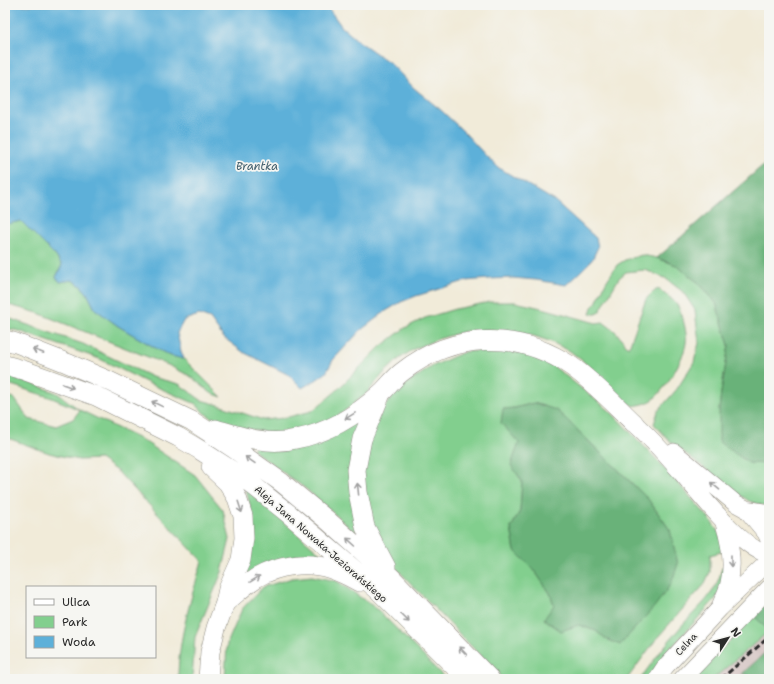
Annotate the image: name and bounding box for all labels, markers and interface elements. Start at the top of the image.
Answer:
water label: Brantka [236,159,278,174]
one-way arrow [33,347,45,355]
one-way arrow [62,383,74,391]
one-way arrow [151,400,163,407]
one-way arrow [345,412,356,420]
one-way arrow [245,456,256,464]
one-way arrow [710,481,720,490]
street label: Aleja Jana Nowaka-Jeziorańskiego [252,483,390,605]
one-way arrow [354,483,361,496]
one-way arrow [237,501,244,514]
one-way arrow [347,538,357,547]
one-way arrow [727,554,735,567]
one-way arrow [250,575,261,583]
legend [26,586,156,658]
text: Ulica [62,594,91,610]
one-way arrow [400,613,410,623]
text: Park [62,614,88,630]
north arrow [708,618,748,658]
text: N [727,624,744,641]
street label: Celna [672,629,700,658]
text: Woda [62,634,96,650]
one-way arrow [458,646,468,656]

